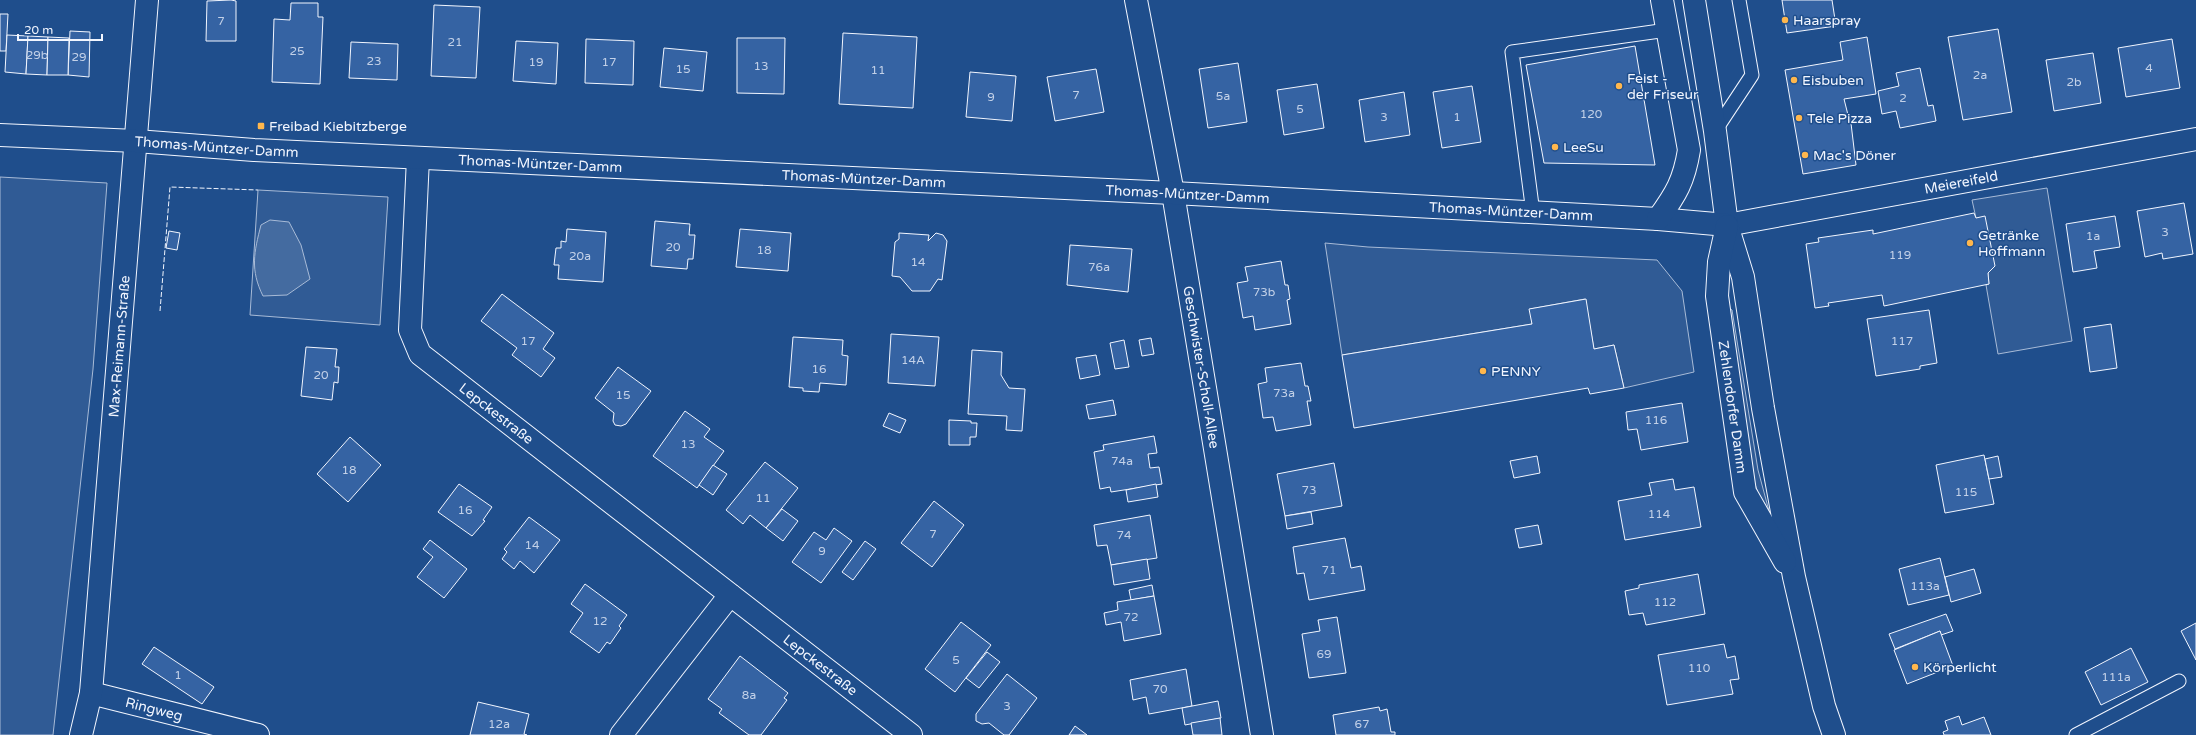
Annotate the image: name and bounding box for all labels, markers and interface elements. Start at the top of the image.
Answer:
place label: Haarspray [1793,12,1861,29]
house number: 7 [217,14,225,28]
marker: Haarspray [1780,15,1790,25]
scale bar [18,16,102,42]
text: 20 m [24,23,53,37]
house number: 21 [447,35,463,49]
house number: 25 [289,44,305,58]
house number: 29b [26,48,48,62]
house number: 29 [71,50,87,64]
house number: 23 [366,54,382,68]
house number: 19 [528,55,544,69]
house number: 17 [601,55,617,69]
house number: 13 [753,59,769,73]
house number: 4 [2145,61,2153,75]
house number: 15 [675,62,691,76]
house number: 11 [870,63,886,77]
house number: 2a [1973,68,1987,82]
place label: Feist - der Friseur [1627,70,1699,103]
place label: Eisbuben [1802,72,1864,89]
marker: Eisbuben [1789,75,1799,85]
house number: 2b [2066,75,2082,89]
marker: Feist - der Friseur [1614,81,1624,91]
house number: 7 [1072,88,1080,102]
house number: 5a [1216,89,1230,103]
house number: 9 [987,90,995,104]
house number: 2 [1899,91,1907,105]
house number: 5 [1296,102,1304,116]
house number: 120 [1580,107,1603,121]
house number: 3 [1380,110,1388,124]
house number: 1 [1453,110,1461,124]
place label: Tele Pizza [1807,110,1872,127]
marker: Tele Pizza [1794,113,1804,123]
place label: Freibad Kiebitzberge [269,118,407,135]
marker: Freibad Kiebitzberge [256,121,266,131]
street label: Thomas-Müntzer-Damm [134,133,299,161]
place label: LeeSu [1563,139,1604,156]
marker: LeeSu [1550,142,1560,152]
place label: Mac's Döner [1813,147,1897,164]
marker: Mac's Döner [1800,150,1810,160]
street label: Thomas-Müntzer-Damm [458,152,623,176]
street label: Thomas-Müntzer-Damm [781,167,946,191]
street label: Meiereifeld [1923,167,1999,198]
street label: Thomas-Müntzer-Damm [1105,182,1270,207]
street label: Thomas-Müntzer-Damm [1429,199,1593,225]
house number: 3 [2161,225,2169,239]
place label: Getränke Hoffmann [1978,227,2045,260]
house number: 1a [2086,229,2100,243]
marker: Getränke Hoffmann [1965,238,1975,248]
house number: 20 [665,240,681,254]
house number: 18 [756,243,772,257]
house number: 119 [1889,248,1911,262]
house number: 20a [569,249,591,263]
house number: 14 [910,255,926,269]
house number: 76a [1088,260,1110,274]
street label: Max-Reimann-Straße [105,275,134,418]
street label: Geschwister-Scholl-Allee [1179,285,1223,450]
house number: 73b [1253,285,1275,299]
house number: 17 [520,334,536,348]
house number: 117 [1891,334,1913,348]
street label: Zehlendorfer Damm [1714,339,1750,475]
house number: 14A [901,353,925,367]
house number: 16 [811,362,827,376]
place label: PENNY [1491,363,1541,380]
marker: PENNY [1478,366,1488,376]
house number: 20 [313,368,329,382]
street label: Lepckestraße [456,380,537,448]
house number: 73a [1273,386,1295,400]
house number: 15 [615,388,631,402]
house number: 116 [1645,413,1667,427]
house number: 13 [680,437,696,451]
house number: 74a [1111,454,1133,468]
house number: 18 [341,463,357,477]
house number: 73 [1301,483,1317,497]
house number: 115 [1955,485,1977,499]
house number: 11 [755,491,771,505]
house number: 16 [457,503,473,517]
house number: 114 [1648,507,1671,521]
house number: 7 [929,527,937,541]
house number: 74 [1116,528,1132,542]
house number: 14 [524,538,540,552]
house number: 9 [818,544,826,558]
house number: 71 [1321,563,1337,577]
house number: 113a [1910,579,1940,593]
house number: 112 [1654,595,1676,609]
house number: 72 [1123,610,1139,624]
house number: 12 [592,614,608,628]
street label: Lepckestraße [780,631,861,699]
house number: 69 [1316,647,1332,661]
house number: 5 [952,653,960,667]
place label: Körperlicht [1923,659,1997,676]
house number: 110 [1688,661,1711,675]
marker: Körperlicht [1910,662,1920,672]
house number: 1 [174,668,182,682]
house number: 111a [2101,670,2131,684]
house number: 70 [1152,682,1168,696]
house number: 8a [742,688,756,702]
street label: Ringweg [123,694,184,725]
house number: 3 [1003,699,1011,713]
house number: 12a [488,717,510,731]
house number: 67 [1354,717,1370,731]

